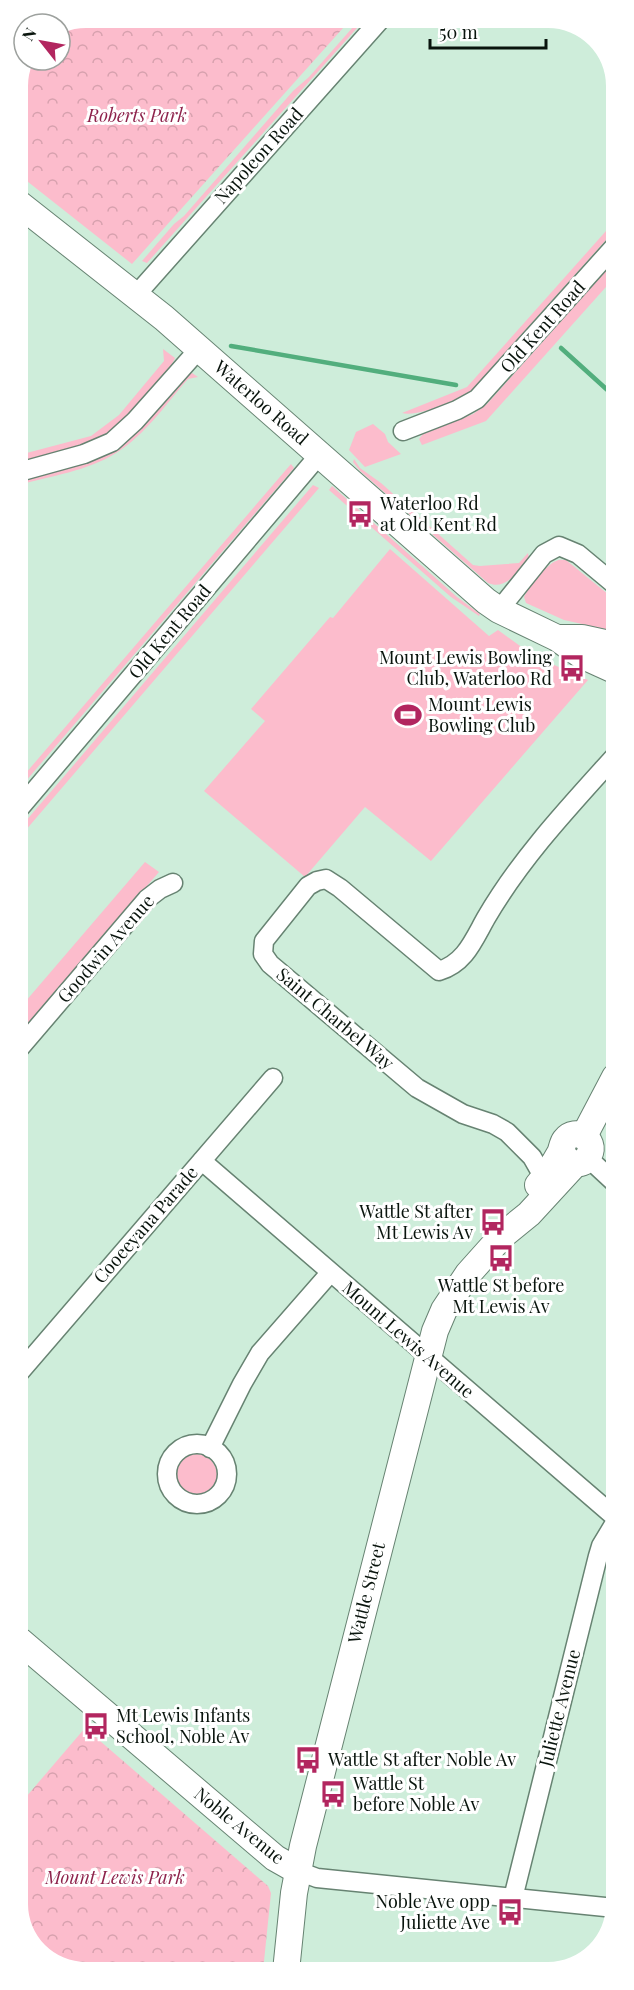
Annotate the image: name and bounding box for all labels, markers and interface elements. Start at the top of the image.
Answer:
north arrow [12,12,72,72]
scale bar [430,12,546,50]
text: 50 m [439,20,478,44]
text: N [17,23,41,44]
street label: Napoleon Road [209,102,308,209]
park label: Roberts Park [86,103,187,127]
street label: Old Kent Road [494,275,590,378]
street label: Waterloo Road [209,354,314,450]
place label: Waterloo Rd at Old Kent Rd [379,491,497,536]
bus stop icon: Waterloo Rd at Old Kent Rd [345,499,375,529]
street label: Old Kent Road [123,579,216,684]
place label: Mount Lewis Bowling Club, Waterloo Rd [379,645,553,690]
bus stop icon: Mount Lewis Bowling Club, Waterloo Rd [557,653,587,683]
place label: Mount Lewis Bowling Club [428,692,535,737]
sports icon: Mount Lewis Bowling Club [393,700,423,730]
street label: Goodwin Avenue [52,889,159,1008]
street label: Saint Charbel Way [272,962,399,1074]
street label: Cooeeyana Parade [88,1161,203,1288]
place label: Wattle St after Mt Lewis Av [358,1199,473,1244]
bus stop icon: Wattle St after Mt Lewis Av [478,1207,508,1237]
bus stop icon: Wattle St before Mt Lewis Av [486,1243,516,1273]
place label: Wattle St before Mt Lewis Av [437,1273,564,1318]
street label: Mount Lewis Avenue [338,1275,480,1403]
street label: Wattle Street [342,1539,390,1647]
street label: Juliette Avenue [533,1647,585,1770]
place label: Mt Lewis Infants School, Noble Av [116,1703,250,1748]
bus stop icon: Mt Lewis Infants School, Noble Av [81,1711,111,1741]
bus stop icon: Wattle St after Noble Av [293,1745,323,1775]
place label: Wattle St after Noble Av [327,1747,516,1771]
place label: Wattle St before Noble Av [352,1771,480,1816]
bus stop icon: Wattle St before Noble Av [318,1779,348,1809]
street label: Noble Avenue [190,1781,290,1869]
park label: Mount Lewis Park [44,1865,185,1889]
place label: Noble Ave opp Juliette Ave [376,1889,490,1934]
bus stop icon: Noble Ave opp Juliette Ave [495,1897,525,1927]

